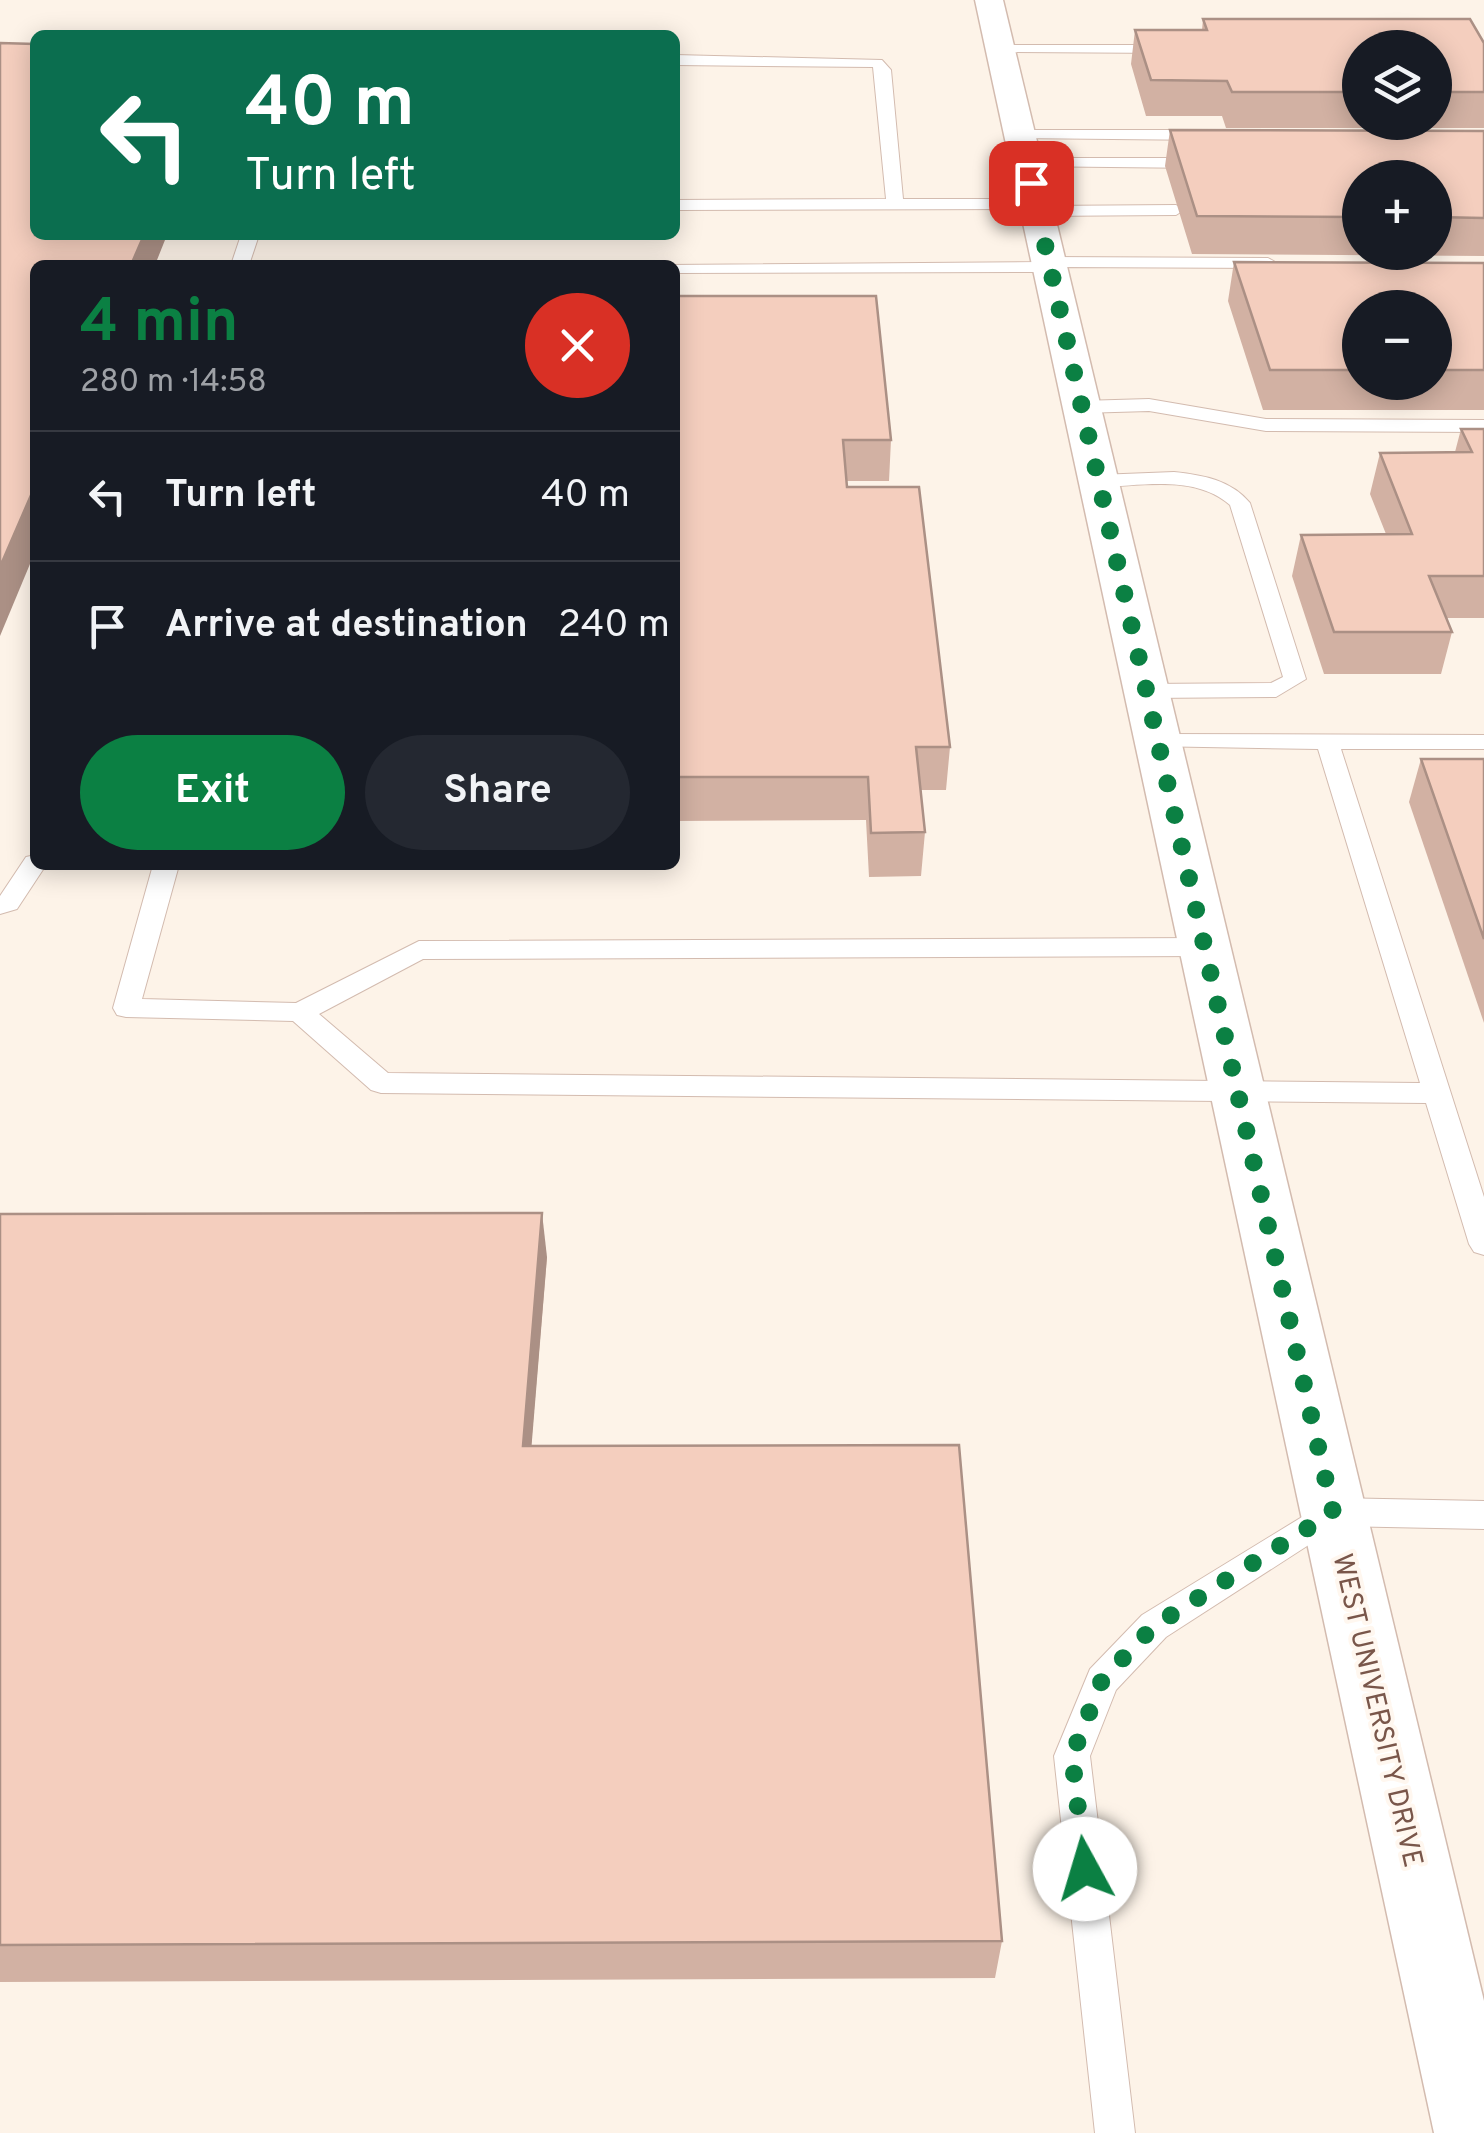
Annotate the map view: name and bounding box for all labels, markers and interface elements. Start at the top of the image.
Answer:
map controls [1342,30,1452,400]
button: layers [1342,30,1452,140]
text: 40 m [245,62,415,151]
icon: left [80,70,210,200]
pin [989,141,1074,226]
text: Turn left [245,149,416,206]
icon: arrive [1004,156,1059,211]
button: + [1342,160,1452,270]
text: 4 min [80,287,239,363]
button: − [1342,290,1452,400]
button: close [525,293,630,398]
text: 280 m · 14:58 [80,363,267,403]
icon: left [80,469,135,524]
text: Turn left [165,472,317,521]
text: 40 m [541,472,630,521]
icon: arrive [80,599,135,654]
text: Arrive at destination [165,602,528,651]
text: 240 m [558,602,670,651]
button: Exit [80,735,345,850]
button: Share [365,735,630,850]
street label: WEST UNIVERSITY DRIVE [1322,1550,1430,1871]
position arrow [1033,1817,1137,1921]

